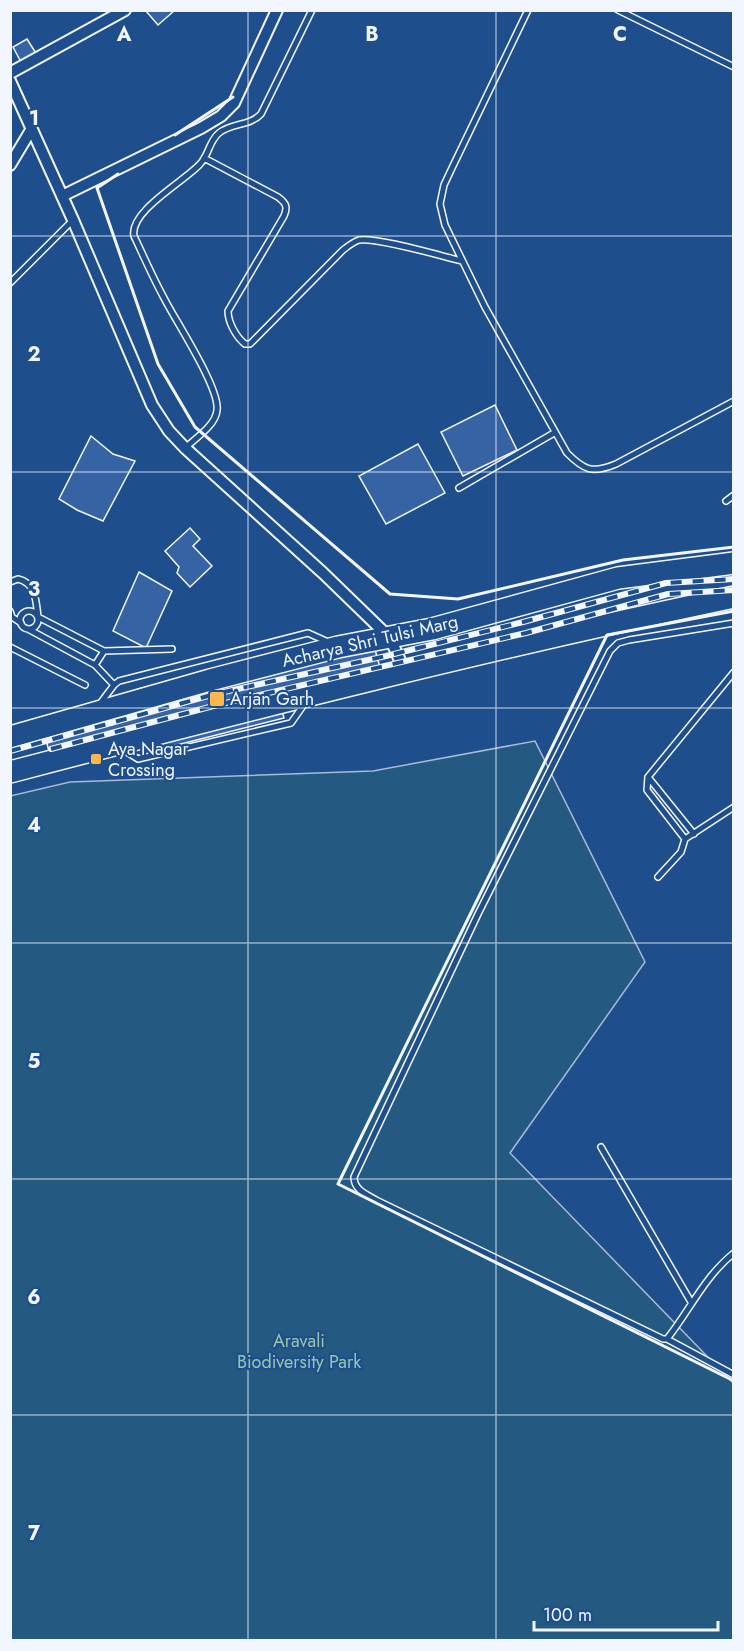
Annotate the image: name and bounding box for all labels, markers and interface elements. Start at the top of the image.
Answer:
text: A [116,20,132,49]
text: B [365,20,379,49]
text: C [613,20,627,49]
text: 1 [29,104,39,133]
text: 2 [27,340,41,369]
text: 3 [28,575,40,604]
street label: Acharya Shri Tulsi Marg [279,608,461,674]
place label: Arjan Garh [230,686,314,712]
marker: Arjan Garh [208,690,226,708]
place label: Aya Nagar Crossing [108,736,189,783]
marker: Aya Nagar Crossing [89,752,103,766]
text: 4 [27,811,41,840]
text: 5 [28,1047,41,1076]
text: 6 [27,1283,41,1312]
park label: Aravali Biodiversity Park [237,1328,361,1375]
text: 7 [28,1519,41,1548]
scale bar [534,1594,718,1632]
text: 100 m [543,1602,592,1628]

